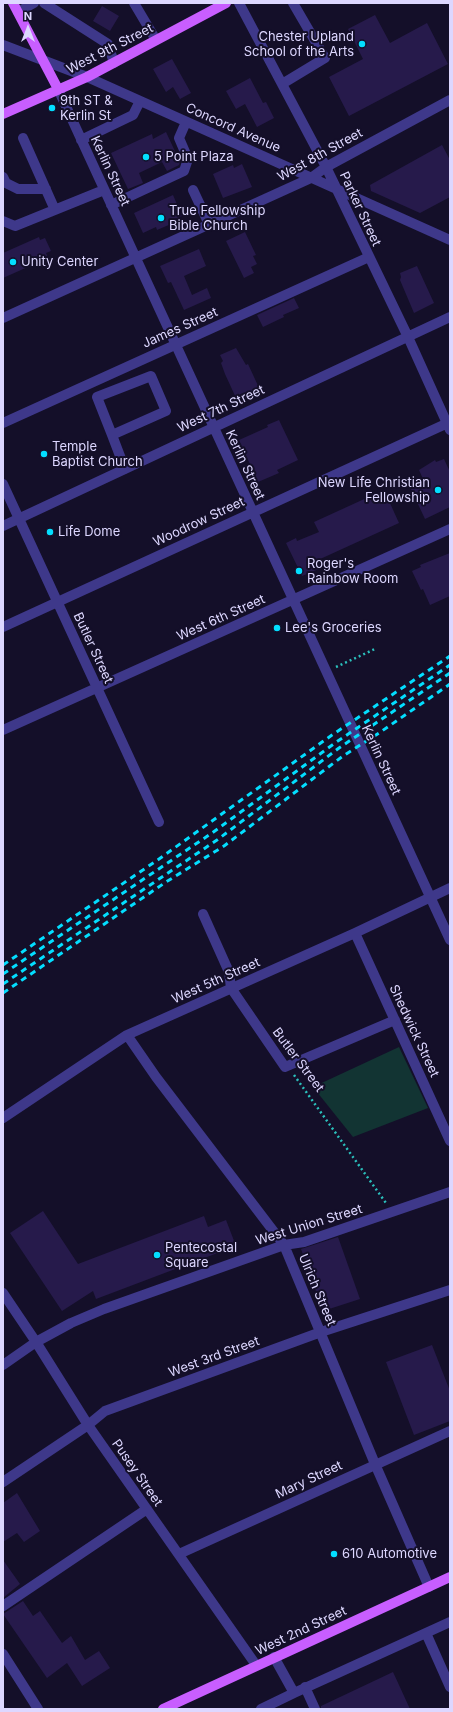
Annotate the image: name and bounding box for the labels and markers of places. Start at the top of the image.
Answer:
place label: Chester Upland School of the Arts [244,29,354,60]
marker: Chester Upland School of the Arts [357,39,367,49]
place label: 9th ST & Kerlin St [60,93,113,124]
marker: 9th ST & Kerlin St [47,103,57,113]
place label: 5 Point Plaza [154,149,234,165]
marker: 5 Point Plaza [141,152,151,162]
place label: True Fellowship Bible Church [169,203,265,234]
marker: True Fellowship Bible Church [156,213,166,223]
place label: Unity Center [21,254,98,270]
marker: Unity Center [8,257,18,267]
place label: Temple Baptist Church [52,439,143,470]
marker: Temple Baptist Church [39,449,49,459]
place label: New Life Christian Fellowship [318,475,430,506]
marker: New Life Christian Fellowship [433,485,443,495]
place label: Life Dome [58,524,120,540]
marker: Life Dome [45,527,55,537]
place label: Roger's Rainbow Room [307,556,398,587]
marker: Roger's Rainbow Room [294,566,304,576]
place label: Lee's Groceries [285,620,382,636]
marker: Lee's Groceries [272,623,282,633]
place label: Pentecostal Square [165,1240,237,1271]
marker: Pentecostal Square [152,1250,162,1260]
place label: 610 Automotive [342,1546,437,1562]
marker: 610 Automotive [329,1549,339,1559]

